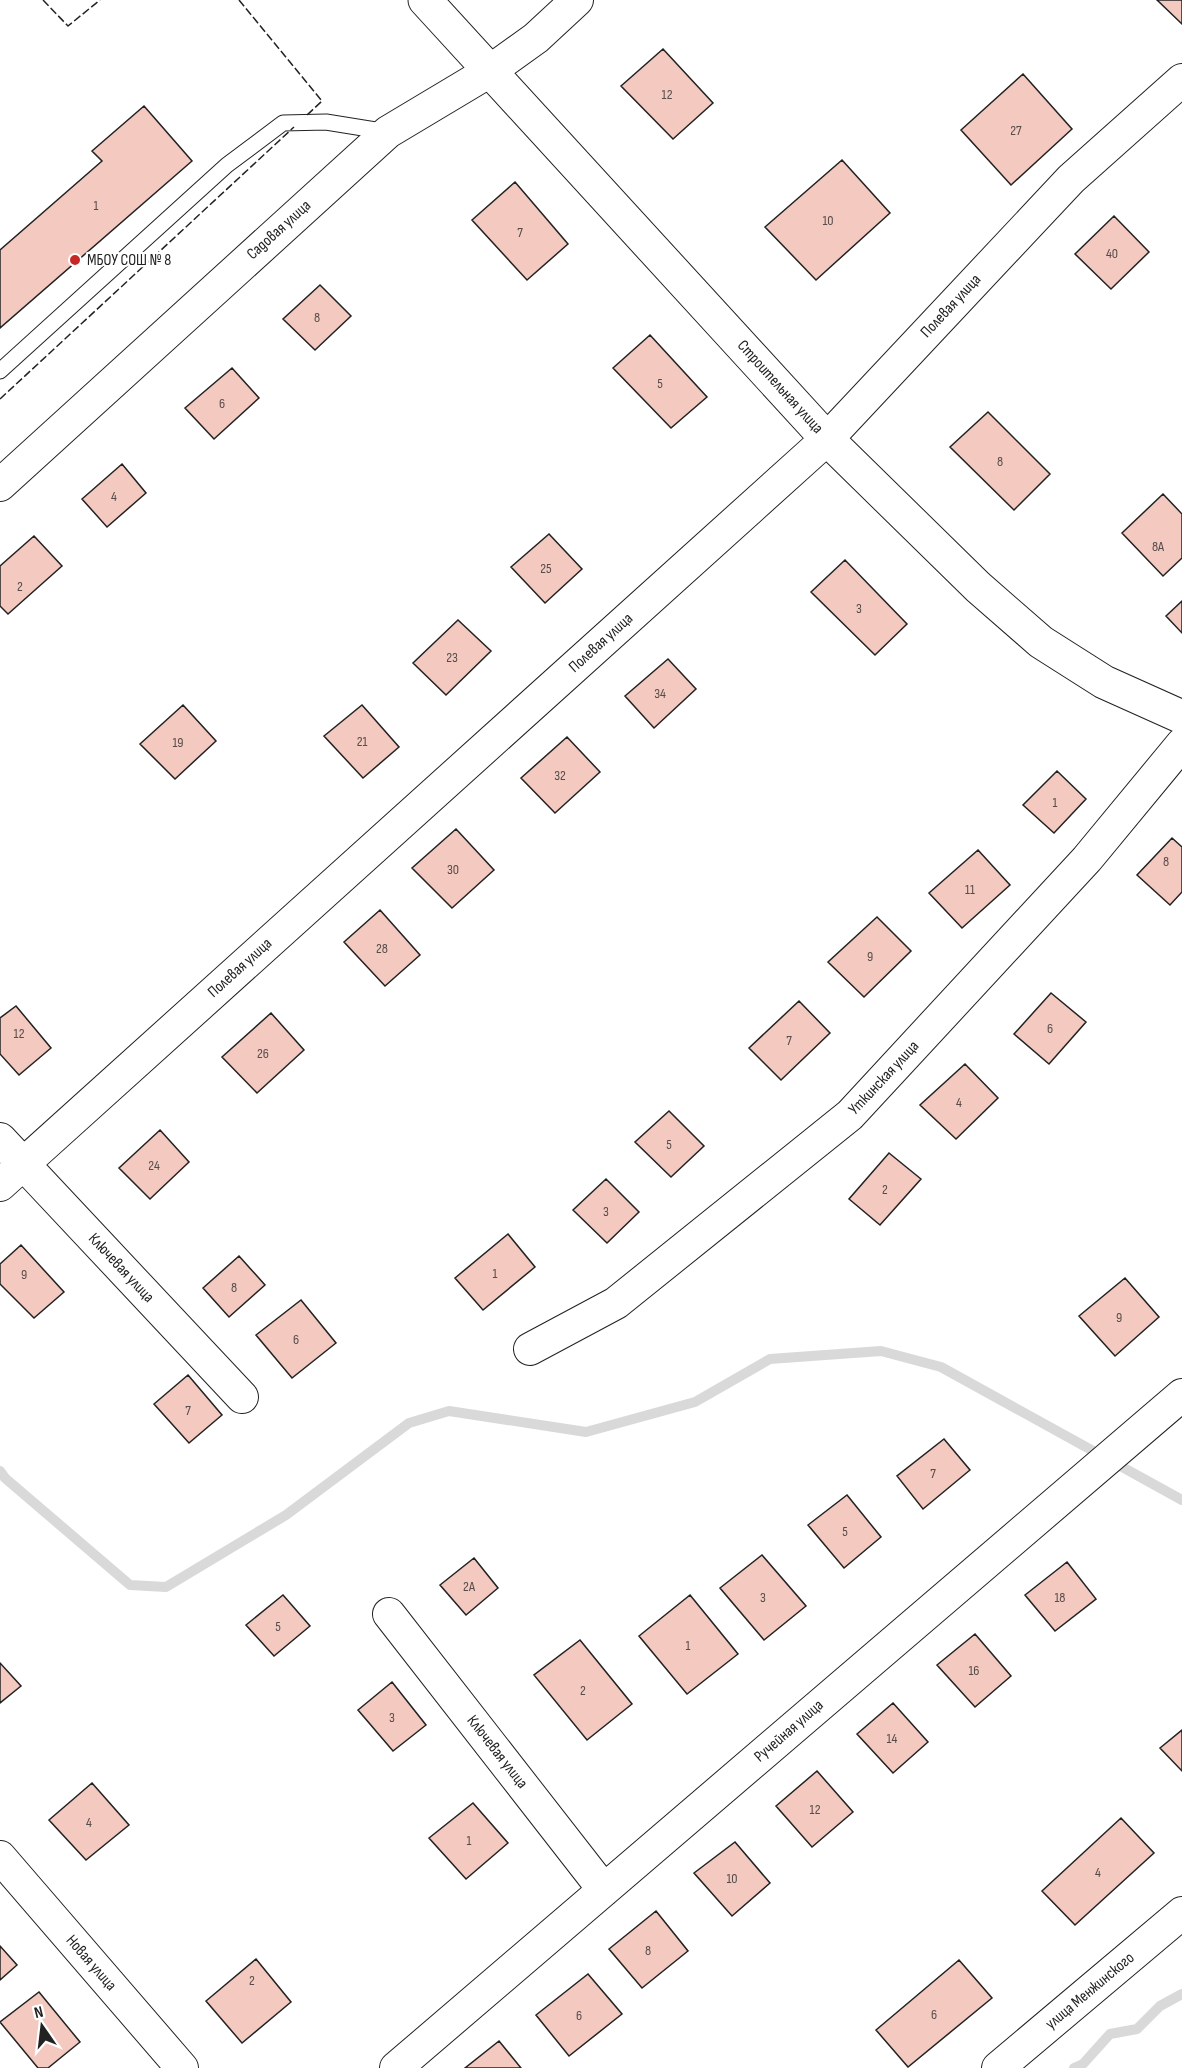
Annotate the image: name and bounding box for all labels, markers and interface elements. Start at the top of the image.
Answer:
house number: 12 [662,86,673,103]
house number: 27 [1010,122,1022,139]
street label: Садовая улица [243,196,315,264]
house number: 1 [94,197,99,214]
house number: 10 [822,212,834,229]
house number: 7 [517,224,523,241]
house number: 40 [1106,245,1118,262]
place label: МБОУ СОШ № 8 [87,251,171,270]
marker: МБОУ СОШ № 8 [68,253,82,267]
street label: Полевая улица [917,270,985,342]
house number: 8 [314,309,320,326]
street label: Строительная улица [733,336,827,438]
house number: 5 [657,375,663,392]
house number: 6 [219,395,225,412]
house number: 8 [997,453,1003,470]
house number: 4 [111,488,117,505]
house number: 8А [1152,538,1165,555]
house number: 25 [540,560,552,577]
house number: 2 [17,578,23,595]
house number: 3 [856,600,862,617]
street label: Полевая улица [565,609,637,677]
house number: 23 [446,649,458,666]
house number: 34 [654,685,666,702]
house number: 21 [357,733,367,750]
house number: 19 [172,734,184,751]
house number: 32 [554,767,566,784]
house number: 1 [1053,794,1058,811]
house number: 8 [1163,853,1169,870]
house number: 30 [447,861,459,878]
house number: 11 [965,881,975,898]
street label: Полевая улица [204,934,276,1002]
house number: 28 [376,940,388,957]
house number: 9 [867,948,873,965]
house number: 6 [1047,1020,1053,1037]
house number: 12 [14,1025,25,1042]
house number: 7 [786,1032,792,1049]
street label: Уткинская улица [845,1037,923,1119]
house number: 26 [257,1045,269,1062]
house number: 4 [956,1094,962,1111]
house number: 5 [666,1136,672,1153]
house number: 24 [148,1157,160,1174]
house number: 2 [882,1181,888,1198]
house number: 3 [603,1203,609,1220]
street label: Ключевая улица [84,1229,158,1307]
house number: 1 [493,1265,498,1282]
house number: 9 [21,1266,27,1283]
house number: 8 [231,1279,237,1296]
house number: 9 [1116,1309,1122,1326]
house number: 6 [293,1331,299,1348]
house number: 7 [185,1402,191,1419]
house number: 7 [930,1465,936,1482]
house number: 5 [842,1523,848,1540]
house number: 2А [463,1578,476,1595]
house number: 3 [760,1589,766,1606]
house number: 18 [1054,1589,1066,1606]
house number: 5 [275,1618,281,1635]
house number: 1 [686,1637,691,1654]
house number: 16 [968,1662,980,1679]
house number: 2 [580,1682,586,1699]
street label: Ручейная улица [751,1696,827,1766]
house number: 3 [389,1709,395,1726]
street label: Ключевая улица [462,1712,532,1792]
house number: 14 [887,1730,898,1747]
house number: 12 [810,1801,821,1818]
house number: 4 [86,1814,92,1831]
house number: 1 [467,1832,472,1849]
house number: 4 [1095,1864,1101,1881]
house number: 10 [726,1870,738,1887]
street label: Новая улица [62,1931,120,1995]
house number: 8 [645,1942,651,1959]
street label: улица Менжинского [1042,1948,1138,2034]
house number: 2 [249,1972,255,1989]
north arrow [12,1996,72,2056]
text: N [32,2003,45,2023]
house number: 6 [931,2006,937,2023]
house number: 6 [576,2007,582,2024]

